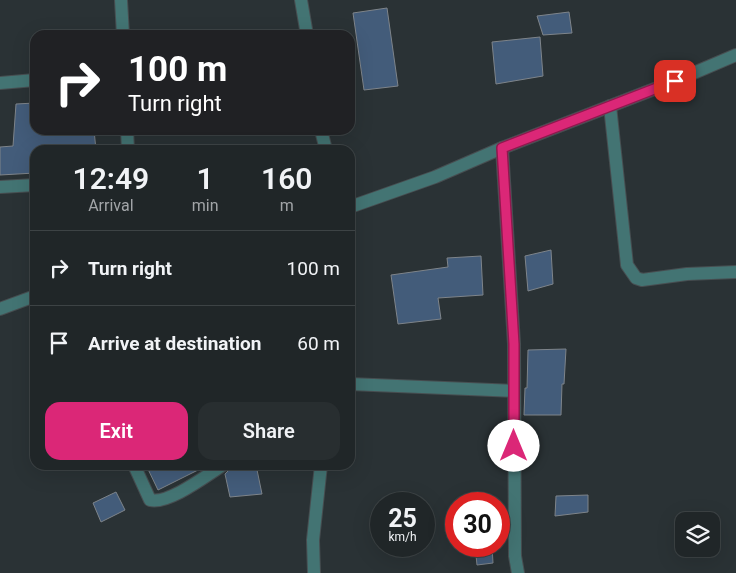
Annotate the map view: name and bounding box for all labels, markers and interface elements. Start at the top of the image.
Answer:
text: 100 m [128,49,227,90]
icon: right [45,50,110,115]
pin [654,60,696,102]
icon: arrive [661,67,689,95]
text: Turn right [128,91,222,116]
text: 12:49 [73,161,149,196]
text: 1 [197,161,214,196]
text: 160 [261,161,312,196]
text: Arrival [88,196,134,215]
text: min [192,196,219,215]
text: m [280,196,294,215]
icon: right [45,254,73,282]
text: Turn right [88,257,172,280]
text: 100 m [287,257,340,280]
icon: arrive [45,329,73,357]
text: Arrive at destination [88,332,261,355]
text: 60 m [297,332,340,355]
button: Exit [45,402,188,460]
button: Share [198,402,340,460]
position arrow [487,419,539,471]
speed limit sign: 30 [445,492,510,557]
text: 25 [388,504,417,533]
map controls [675,512,720,557]
button: layers [675,512,720,557]
text: km/h [388,530,417,544]

